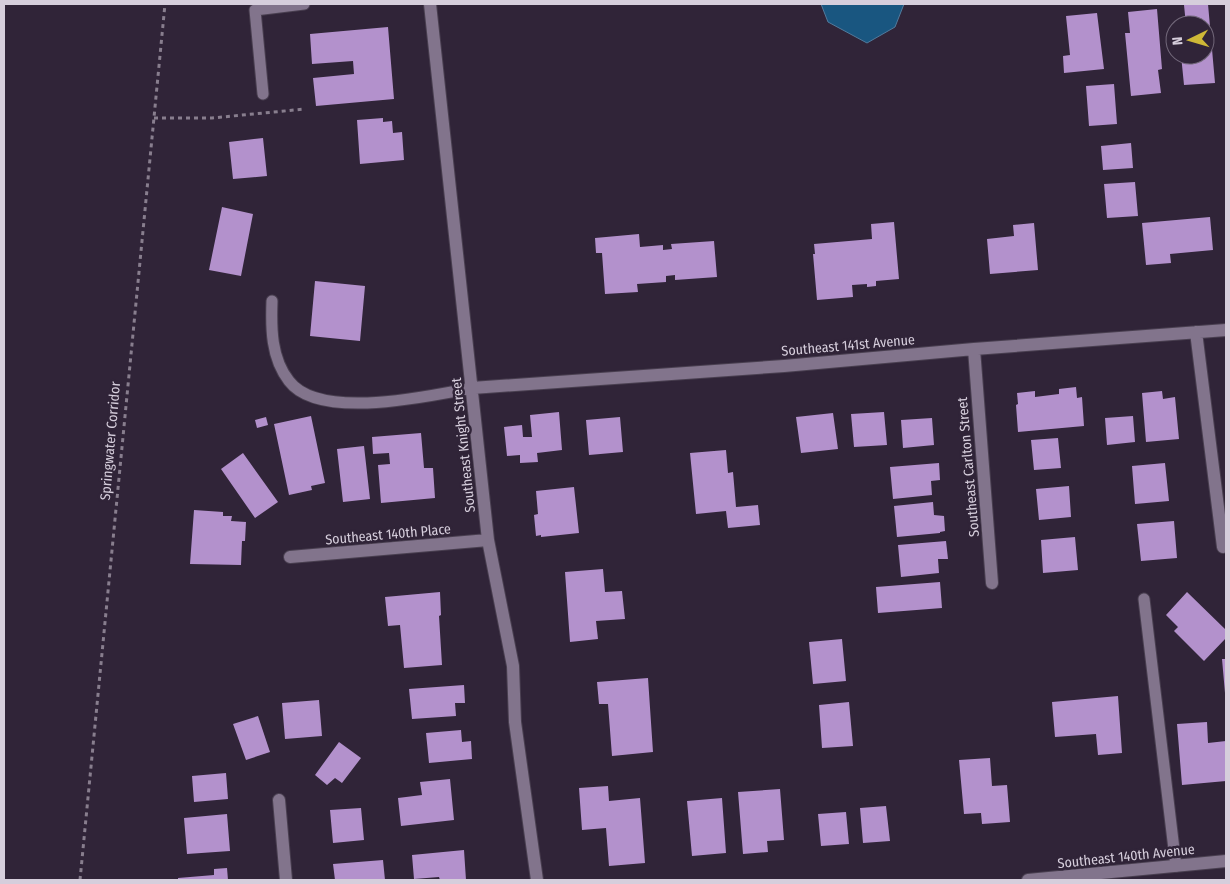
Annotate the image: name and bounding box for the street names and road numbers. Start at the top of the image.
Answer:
street label: Southeast 141st Avenue [781,331,916,360]
street label: Southeast Knight Street [448,376,479,513]
street label: Springwater Corridor [97,381,124,501]
street label: Southeast Carlton Street [954,396,983,538]
street label: Southeast 140th Place [325,521,452,548]
street label: Southeast 140th Avenue [1057,841,1196,872]

